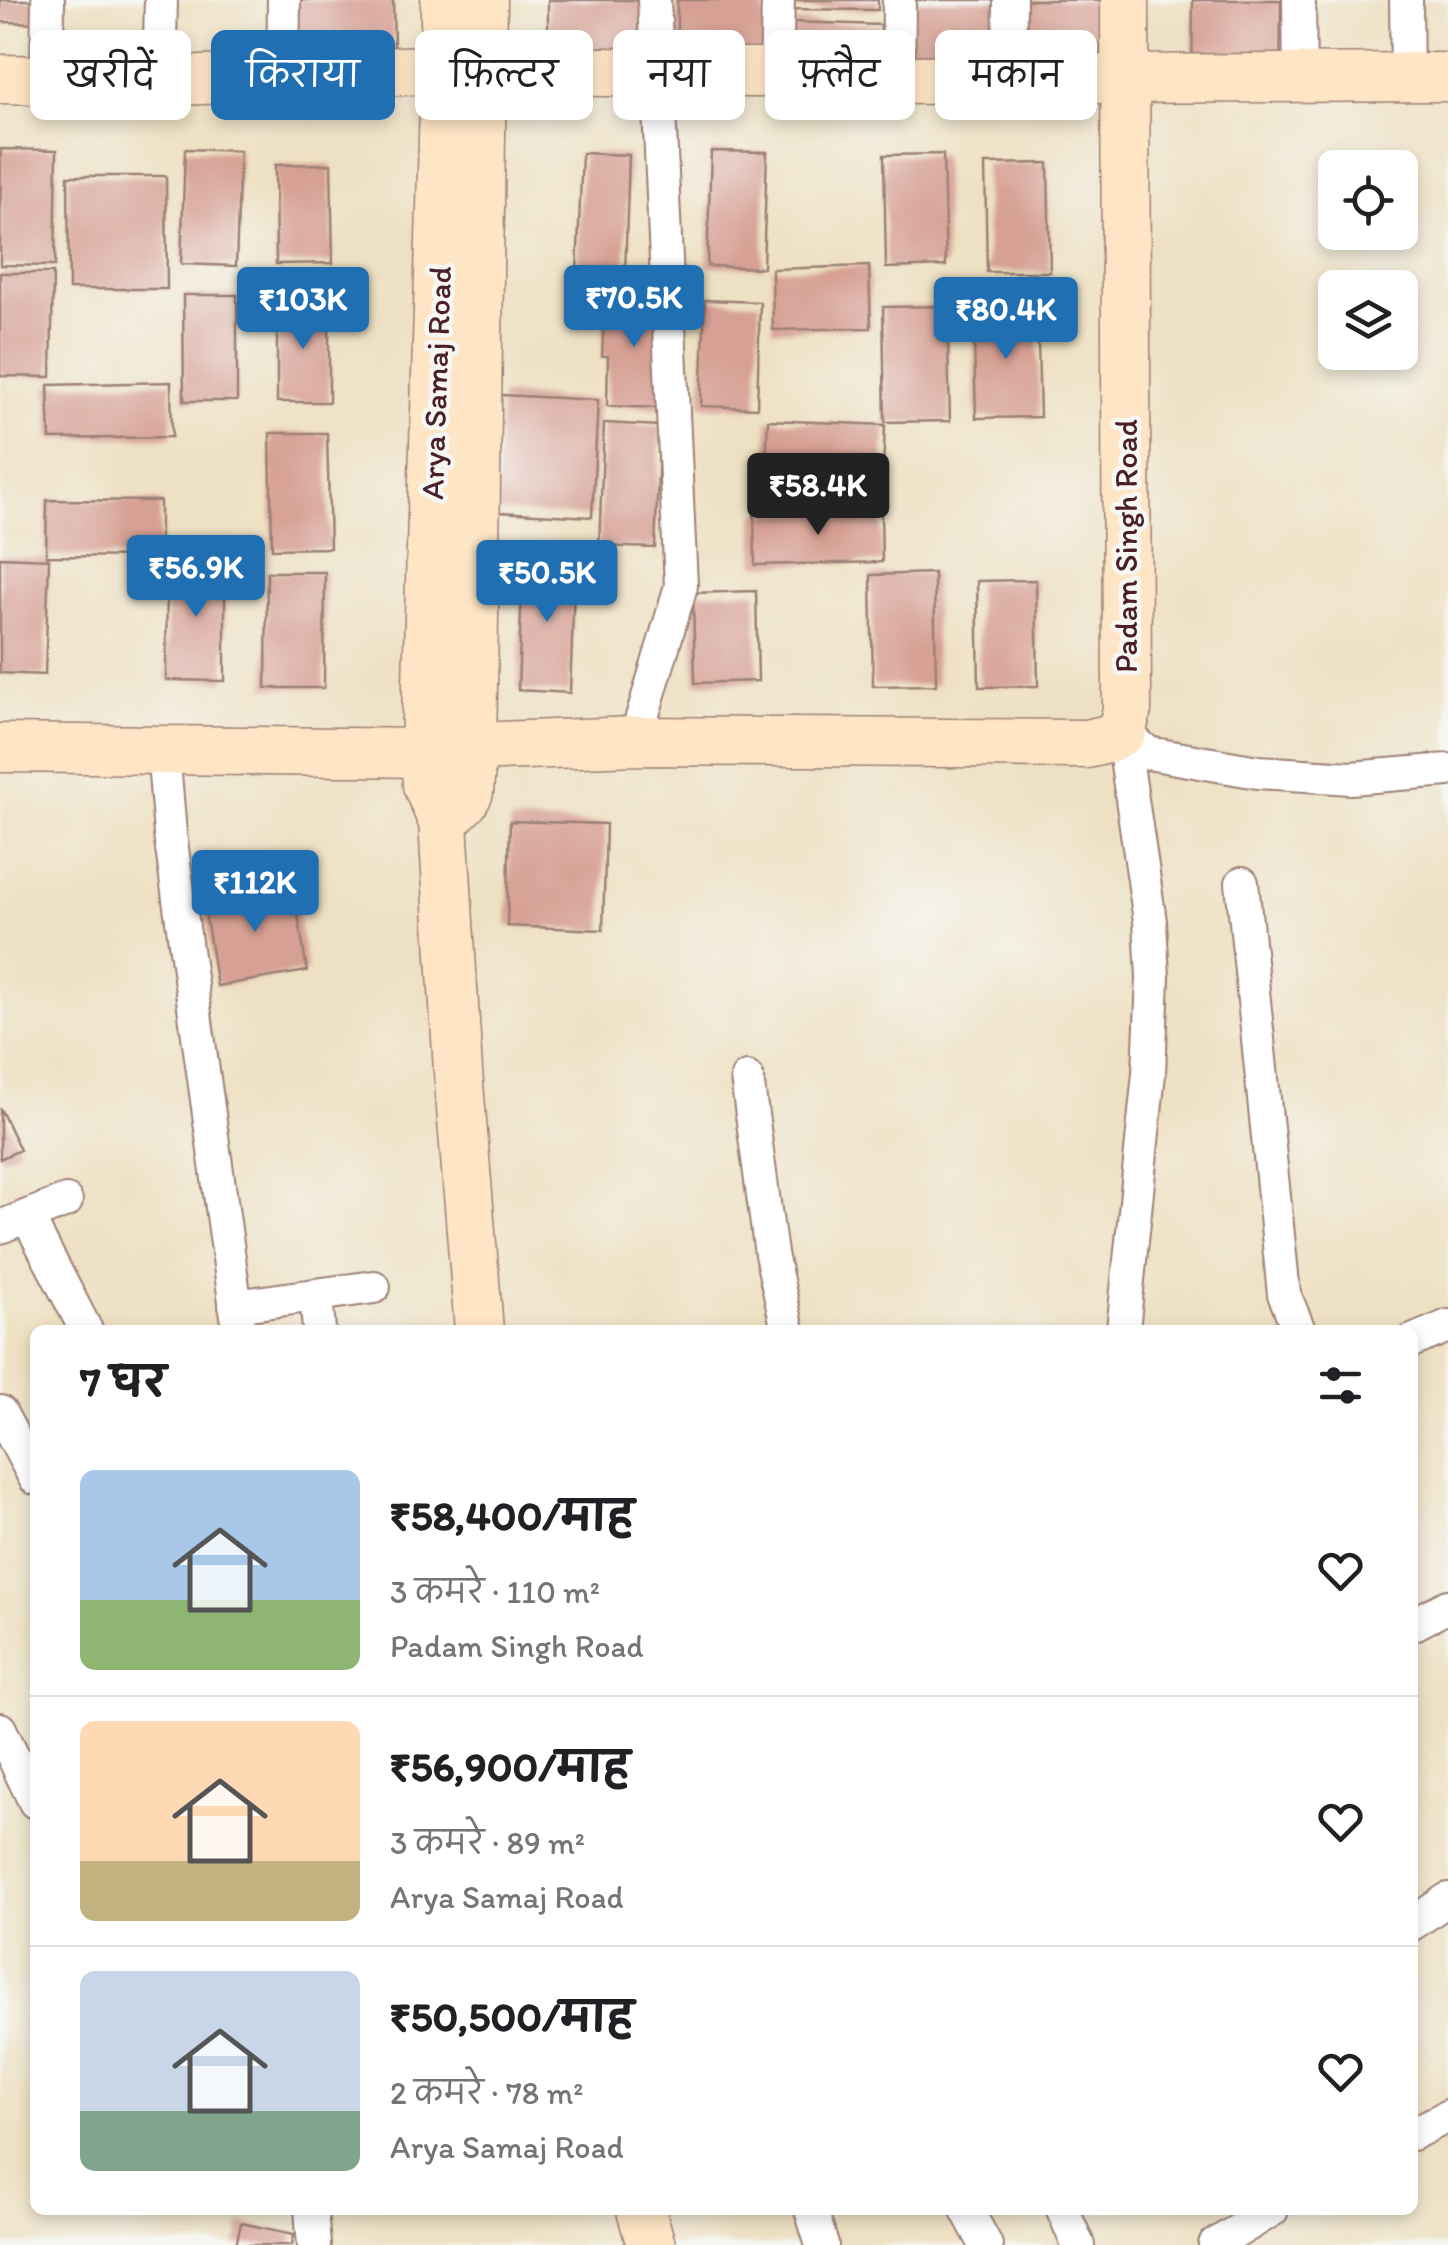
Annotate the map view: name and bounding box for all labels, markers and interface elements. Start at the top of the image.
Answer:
chip: खरीदें [30,30,191,120]
chip: किराया [211,30,395,120]
chip: फ़िल्टर [415,30,593,120]
chip: नया [613,30,745,120]
chip: फ़्लैट [765,30,915,120]
chip: मकान [935,30,1097,120]
map controls [1318,150,1418,370]
button: locate [1318,150,1418,250]
pin: ₹70.5K [553,265,715,350]
street label: Arya Samaj Road [413,266,459,500]
pin: ₹103K [233,267,373,352]
button: layers [1318,270,1418,370]
pin: ₹80.4K [925,277,1087,362]
text: ₹70.5K [586,278,682,316]
text: ₹103K [259,280,347,318]
text: ₹80.4K [956,290,1056,328]
street label: Padam Singh Road [1107,419,1145,673]
pin: ₹58.4K [737,453,899,538]
text: ₹58.4K [769,466,867,504]
pin: ₹56.9K [115,535,277,620]
pin: ₹50.5K [466,540,628,625]
text: ₹56.9K [149,548,243,586]
text: ₹50.5K [498,553,596,591]
pin: ₹112K [185,850,325,935]
text: ₹112K [214,863,296,901]
text: 7 घर [80,1356,166,1407]
icon: filters [1313,1358,1368,1413]
text: ₹58,400/माह [390,1490,634,1541]
icon: home [160,1510,280,1630]
icon: heart [1313,1543,1368,1598]
text: 3 कमरे · 110 m² [390,1573,600,1611]
text: Padam Singh Road [390,1627,644,1665]
text: ₹56,900/माह [390,1741,630,1792]
icon: home [160,1761,280,1881]
icon: heart [1313,1794,1368,1849]
text: 3 कमरे · 89 m² [390,1824,585,1862]
text: Arya Samaj Road [390,1878,624,1916]
text: ₹50,500/माह [390,1991,634,2042]
icon: home [160,2011,280,2131]
icon: heart [1313,2044,1368,2099]
text: 2 कमरे · 78 m² [390,2074,583,2112]
text: Arya Samaj Road [390,2128,624,2166]

